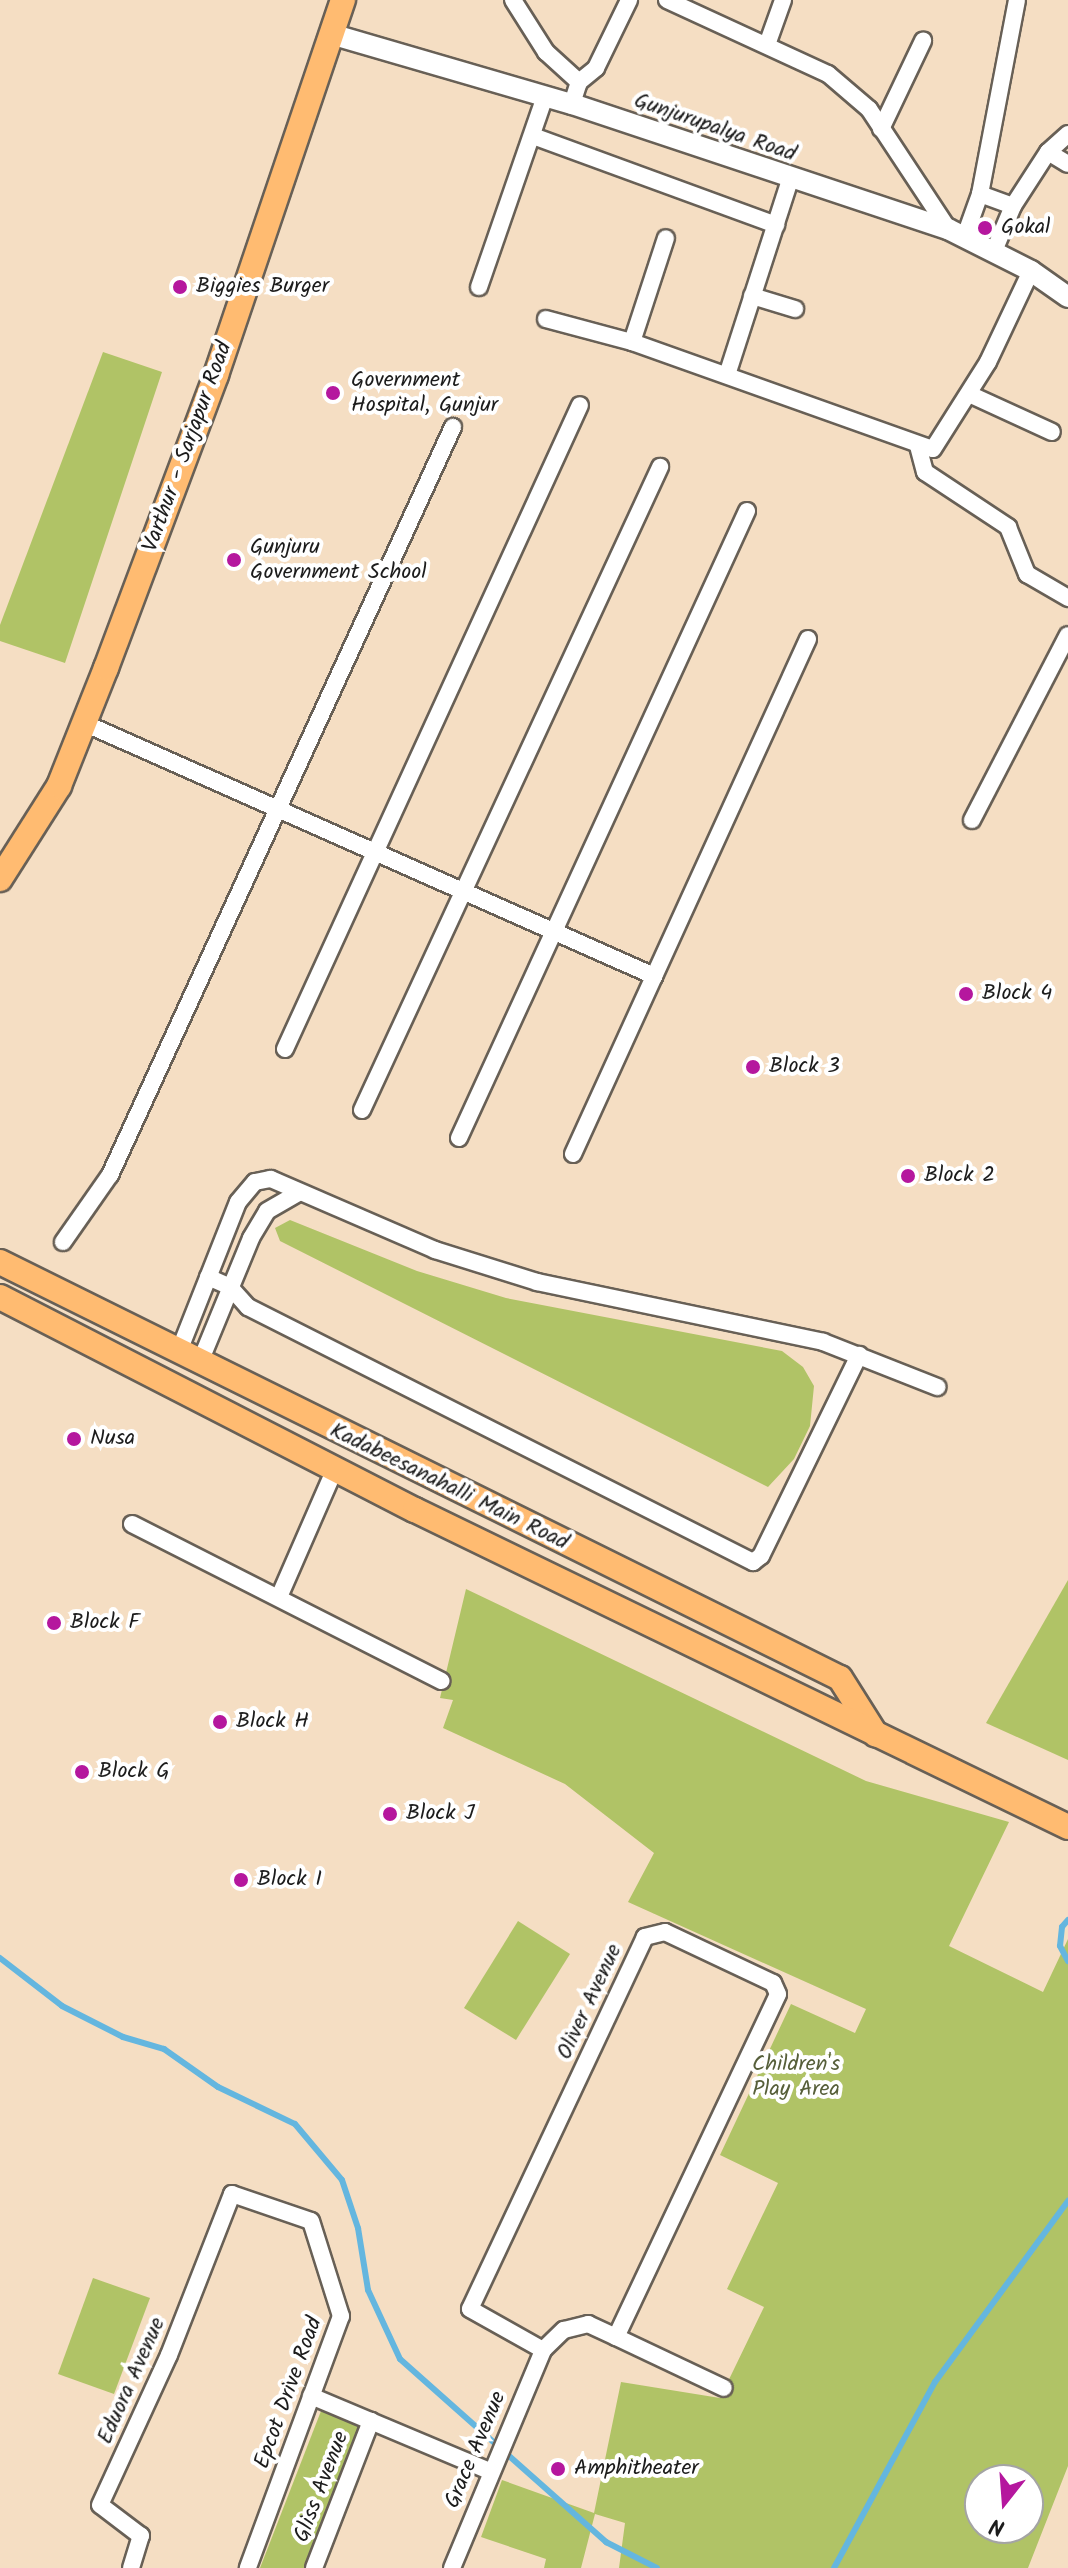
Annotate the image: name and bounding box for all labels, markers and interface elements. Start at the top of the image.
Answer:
street label: Gunjurupalya Road [631,88,799,168]
place label: Gokal [1001,215,1050,241]
marker: Gokal [976,219,994,237]
place label: Biggies Burger [196,274,329,300]
marker: Biggies Burger [171,278,189,296]
street label: Varthur - Sarjapur Road [138,338,238,556]
place label: Government Hospital, Gunjur [351,367,498,418]
marker: Government Hospital, Gunjur [322,382,344,404]
place label: Gunjuru Government School [250,534,427,586]
marker: Gunjuru Government School [225,551,243,569]
place label: Block 4 [982,981,1052,1007]
marker: Block 4 [957,985,975,1003]
place label: Block 3 [769,1054,840,1080]
marker: Block 3 [744,1058,762,1076]
place label: Block 2 [924,1163,995,1189]
marker: Block 2 [899,1167,917,1185]
street label: Kadabeesanahalli Main Road [325,1418,573,1556]
place label: Nusa [90,1426,135,1452]
marker: Nusa [65,1430,83,1448]
place label: Block F [70,1610,140,1636]
marker: Block F [45,1614,63,1632]
place label: Block H [236,1709,309,1735]
marker: Block H [211,1713,229,1731]
place label: Block G [98,1759,170,1785]
marker: Block G [73,1763,91,1781]
place label: Block J [406,1801,475,1827]
marker: Block J [381,1805,399,1823]
place label: Block I [257,1867,322,1893]
marker: Block I [232,1871,250,1889]
street label: Oliver Avenue [552,1940,628,2064]
park label: Children's Play Area [752,2051,840,2102]
street label: Eduora Avenue [92,2314,172,2448]
street label: Epcot Drive Road [249,2314,329,2472]
street label: Grace Avenue [440,2388,512,2512]
street label: Gliss Avenue [289,2428,355,2546]
place label: Amphitheater [574,2456,699,2482]
marker: Amphitheater [549,2460,567,2478]
north arrow [964,2464,1044,2544]
text: N [986,2507,1009,2544]

